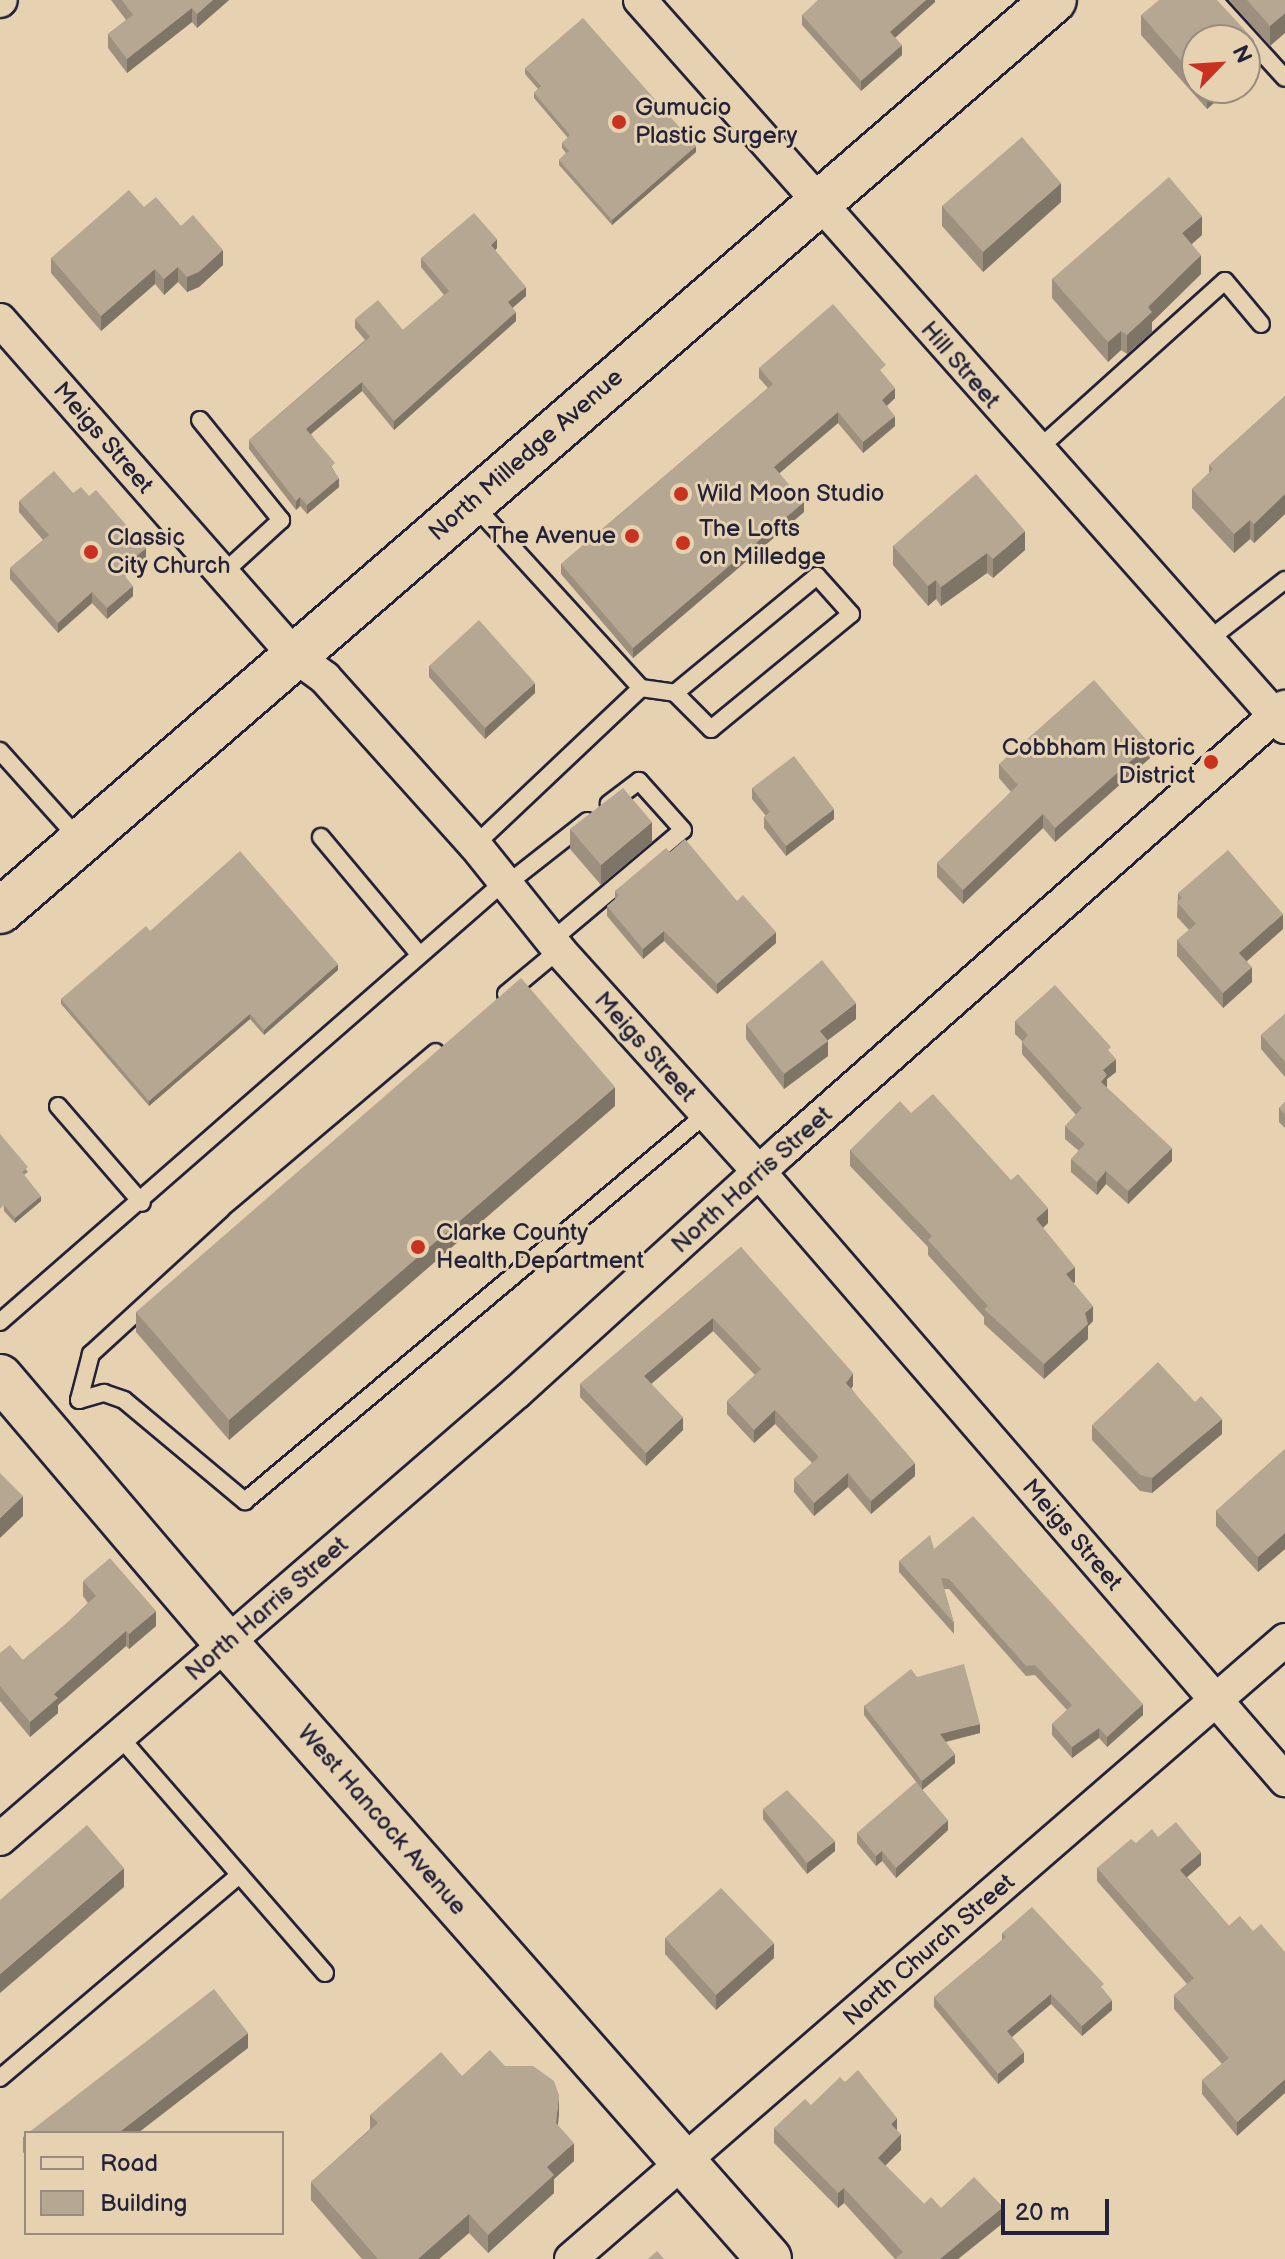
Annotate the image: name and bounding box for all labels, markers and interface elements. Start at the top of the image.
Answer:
north arrow [1181,24,1261,104]
text: N [1226,41,1257,68]
place label: Gumucio Plastic Surgery [635,94,798,150]
marker: Gumucio Plastic Surgery [610,113,628,131]
street label: Hill Street [914,315,1006,415]
street label: North Milledge Avenue [423,363,629,547]
street label: Meigs Street [47,376,159,500]
place label: Wild Moon Studio [697,480,885,508]
marker: Wild Moon Studio [672,485,690,503]
place label: The Lofts on Milledge [699,515,826,571]
place label: The Avenue [488,522,616,550]
place label: Classic City Church [107,524,232,580]
marker: The Avenue [623,527,641,545]
marker: The Lofts on Milledge [674,534,692,552]
marker: Classic City Church [82,543,100,561]
place label: Cobbham Historic District [1002,734,1195,790]
marker: Cobbham Historic District [1202,753,1220,771]
street label: Meigs Street [588,986,702,1108]
street label: North Harris Street [666,1100,838,1260]
place label: Clarke County Health Department [436,1219,644,1275]
marker: Clarke County Health Department [407,1236,429,1258]
street label: Meigs Street [1016,1473,1128,1597]
street label: North Harris Street [180,1531,354,1687]
street label: West Hancock Avenue [291,1719,473,1921]
street label: North Church Street [837,1868,1021,2032]
legend [24,2131,284,2235]
text: Road [100,2149,158,2178]
scale bar [1005,2183,1113,2233]
text: Building [100,2189,187,2218]
text: 20 m [1015,2198,1070,2227]

